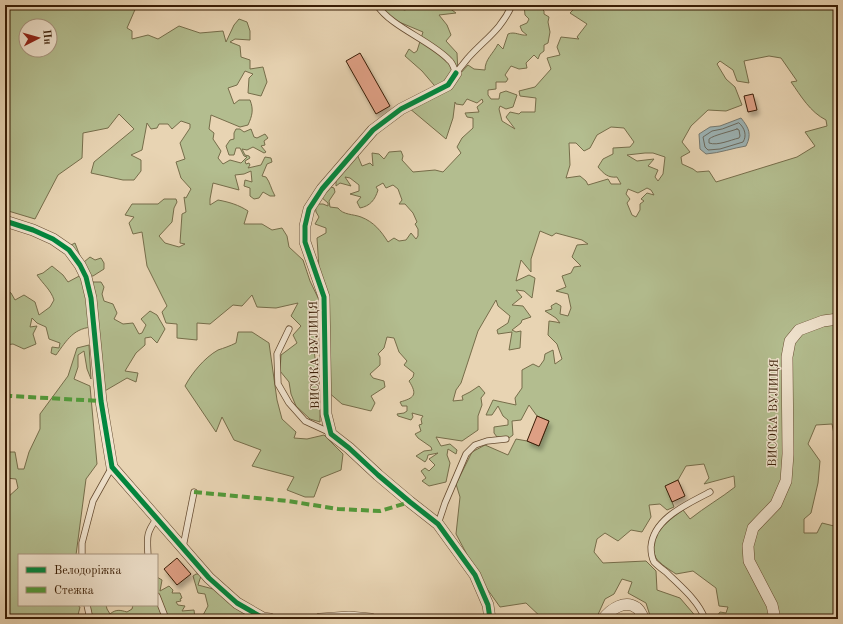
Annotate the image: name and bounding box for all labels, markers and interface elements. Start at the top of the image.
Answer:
north arrow [18,18,58,58]
text: Пн [40,29,53,45]
street label: ВИСОКА ВУЛИЦЯ [308,301,322,409]
street label: ВИСОКА ВУЛИЦЯ [767,359,781,467]
legend [18,554,158,606]
text: Велодоріжка [54,564,121,577]
text: Стежка [54,585,94,597]

